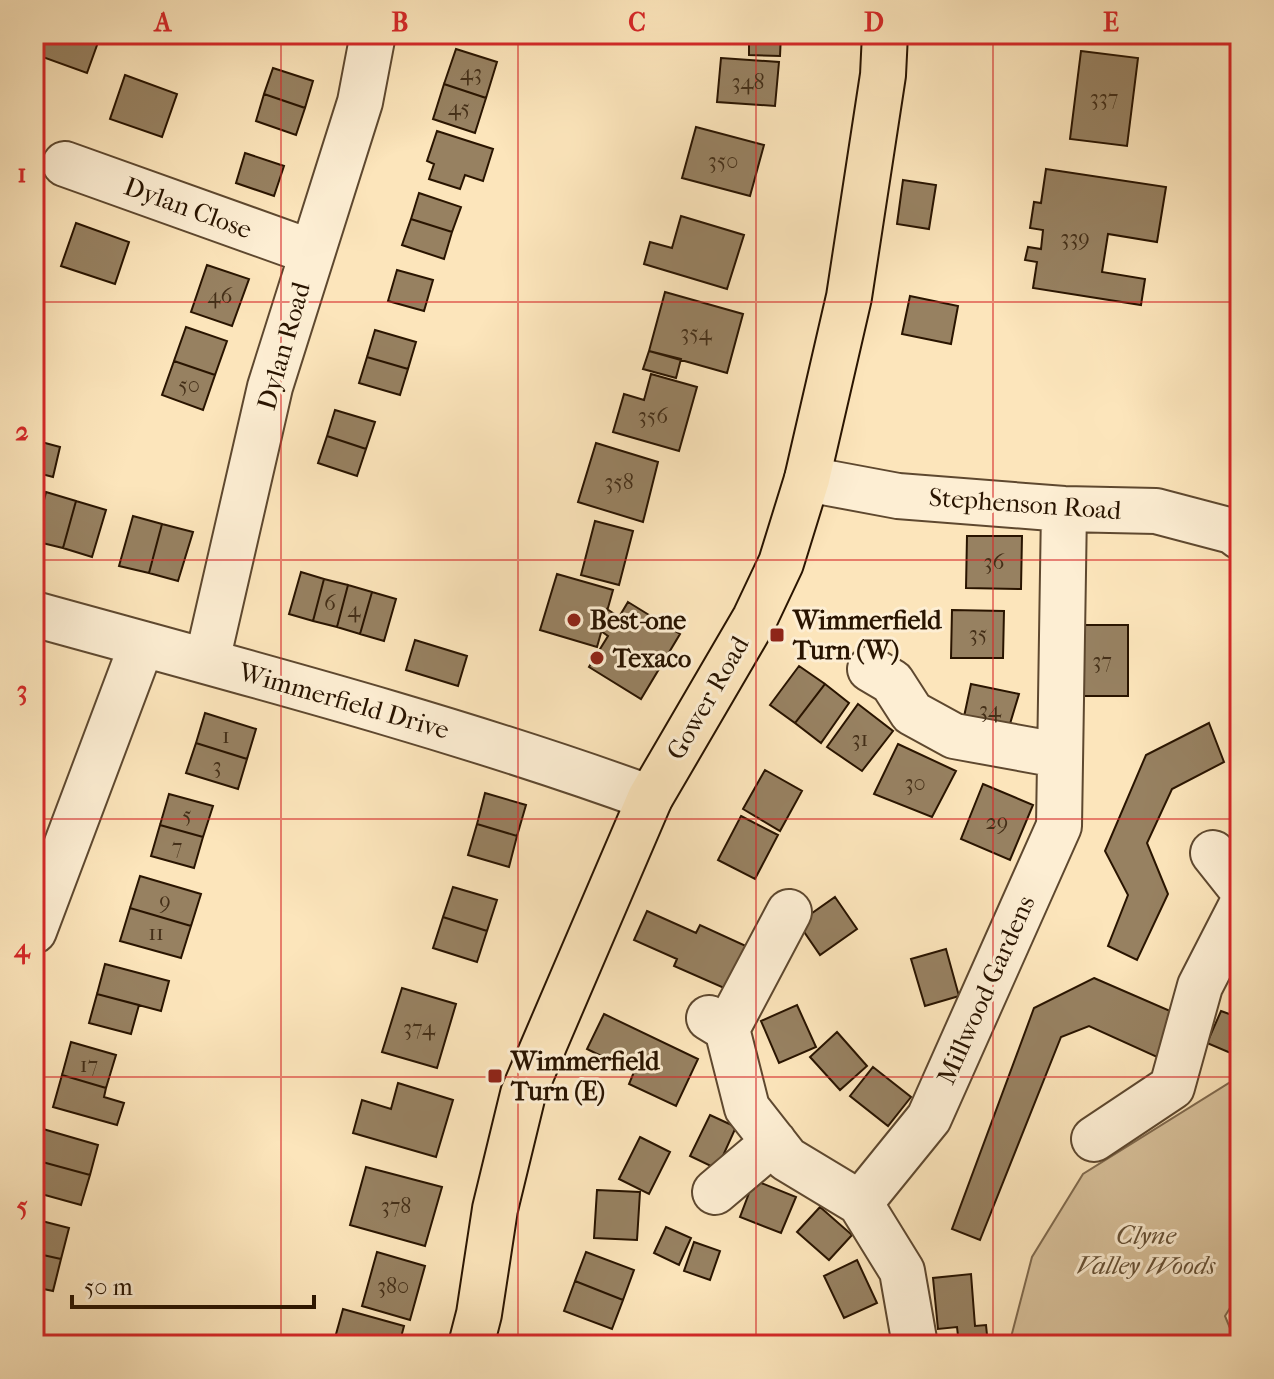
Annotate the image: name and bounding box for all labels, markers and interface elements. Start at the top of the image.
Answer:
text: A [153,7,173,38]
text: B [392,7,409,38]
text: C [628,7,646,38]
text: D [864,7,884,38]
text: E [1103,7,1119,38]
house number: 43 [460,60,482,86]
house number: 348 [731,69,765,95]
house number: 337 [1090,85,1118,111]
house number: 45 [448,95,470,121]
house number: 350 [708,148,738,174]
text: 1 [17,158,27,189]
street label: Dylan Close [120,171,256,245]
house number: 339 [1060,225,1090,251]
street label: Dylan Road [251,278,317,413]
house number: 46 [208,283,233,309]
house number: 354 [680,320,713,346]
house number: 50 [178,372,200,398]
house number: 356 [638,403,668,429]
text: 2 [15,416,29,447]
house number: 358 [604,469,634,495]
street label: Stephenson Road [928,482,1123,526]
house number: 36 [984,549,1005,575]
house number: 6 [324,590,336,616]
house number: 4 [348,597,362,623]
place label: Best-one [590,605,686,636]
place label: Wimmerfield Turn (W) [792,605,942,666]
marker: Best-one [565,611,583,629]
house number: 35 [969,621,987,647]
marker: Wimmerfield Turn (W) [768,626,786,644]
street label: Gower Road [660,630,756,765]
place label: Texaco [612,643,691,674]
house number: 37 [1092,648,1112,674]
marker: Texaco [588,649,606,667]
street label: Wimmerfield Drive [234,656,453,746]
text: 3 [17,675,27,706]
house number: 34 [979,697,1002,723]
house number: 1 [222,723,230,749]
house number: 31 [852,726,868,752]
house number: 3 [212,753,222,779]
house number: 30 [904,770,926,796]
house number: 5 [182,802,192,828]
house number: 29 [986,809,1008,835]
house number: 7 [172,834,182,860]
house number: 9 [159,888,171,914]
street label: Millwood Gardens [930,891,1042,1089]
house number: 11 [148,920,164,946]
text: 4 [13,933,31,965]
house number: 374 [403,1015,436,1041]
place label: Wimmerfield Turn (E) [510,1046,660,1107]
house number: 17 [80,1052,98,1078]
marker: Wimmerfield Turn (E) [486,1067,504,1085]
text: 5 [16,1191,28,1222]
house number: 378 [381,1193,411,1219]
park label: Clyne Valley Woods [1077,1220,1216,1281]
scale bar [72,1259,314,1309]
text: 50 m [84,1273,133,1301]
house number: 380 [377,1273,409,1299]

